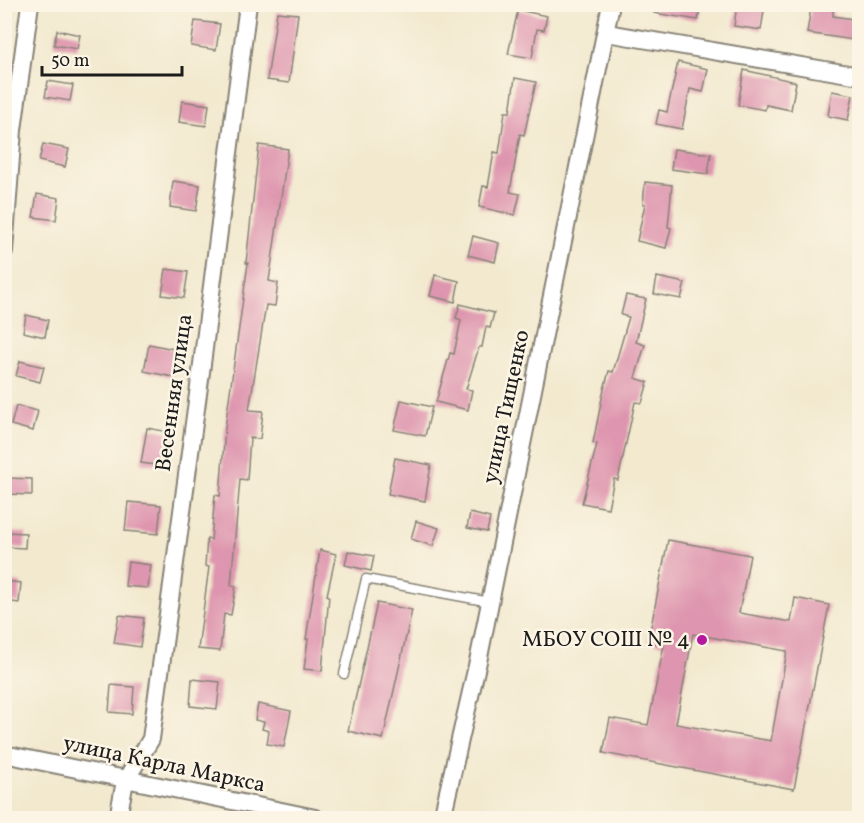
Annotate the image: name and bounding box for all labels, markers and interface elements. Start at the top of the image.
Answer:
scale bar [42,39,182,77]
text: 50 m [51,49,90,74]
street label: Весенняя улица [149,312,201,474]
street label: улица Тищенко [476,327,538,487]
place label: МБОУ СОШ № 4 [522,625,690,656]
marker: МБОУ СОШ № 4 [695,633,709,647]
street label: улица Карла Маркса [60,728,268,802]

